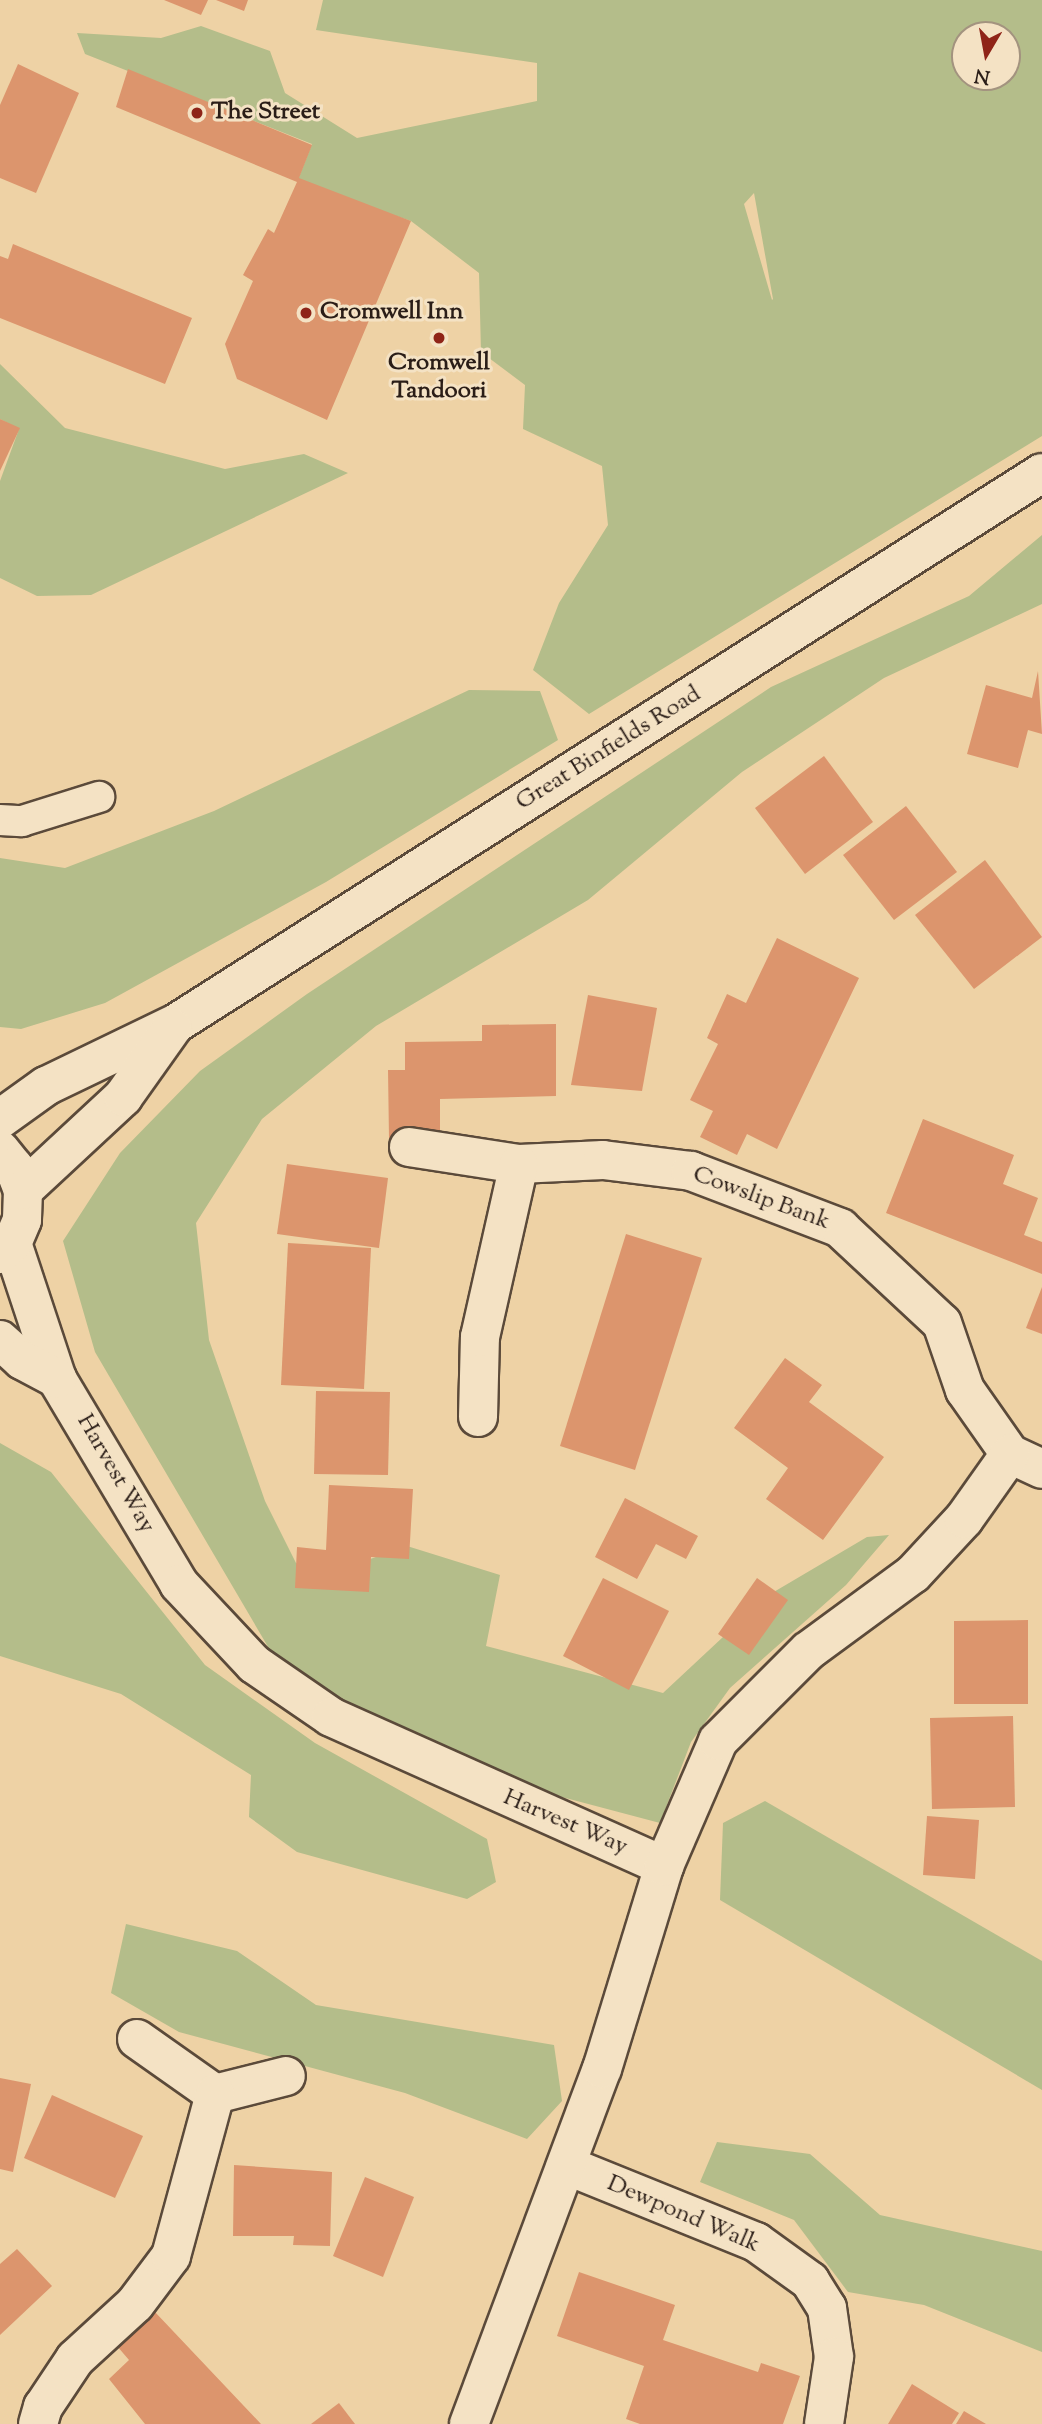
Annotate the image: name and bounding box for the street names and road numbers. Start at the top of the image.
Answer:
street label: Great Binfields Road [511,680,707,818]
street label: Cowslip Bank [689,1161,833,1237]
street label: Harvest Way [69,1409,161,1539]
street label: Harvest Way [498,1784,632,1862]
street label: Dewpond Walk [602,2170,764,2260]

